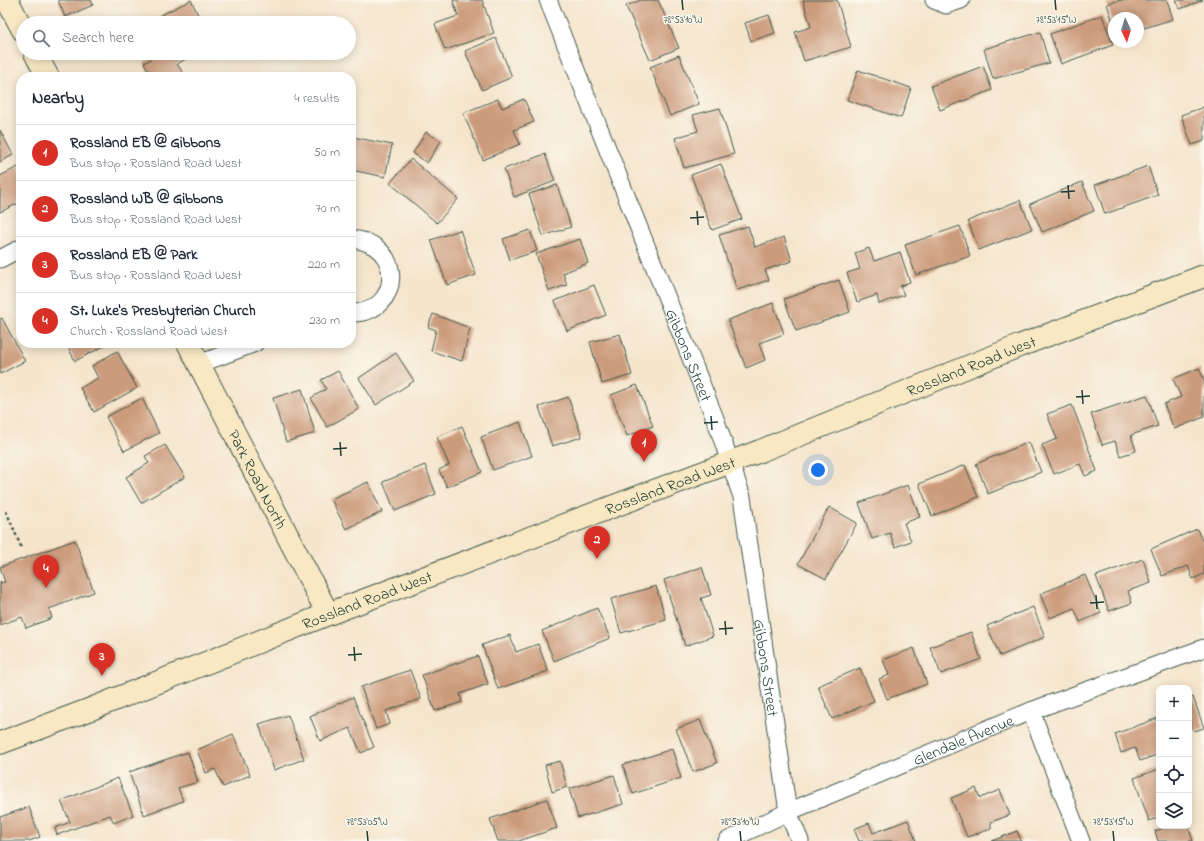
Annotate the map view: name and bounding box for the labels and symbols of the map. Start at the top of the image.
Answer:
north arrow [1108,12,1144,48]
text: 78°53'10"W [663,13,703,28]
text: 78°53'15"W [1036,13,1076,28]
street label: Gibbons Street [658,306,717,406]
street label: Rossland Road West [904,330,1041,404]
street label: Park Road North [221,426,292,534]
pin: 1 [631,429,657,462]
street label: Rossland Road West [602,451,740,522]
your location [808,460,828,480]
pin: 2 [584,526,610,559]
pin: 4 [33,555,59,588]
street label: Rossland Road West [299,565,437,637]
street label: Gibbons Street [746,618,784,719]
pin: 3 [89,643,115,676]
street label: Glendale Avenue [910,709,1019,773]
text: 78°53'05"W [346,815,388,830]
text: 78°53'10"W [720,815,760,830]
text: 78°53'15"W [1093,815,1133,830]

